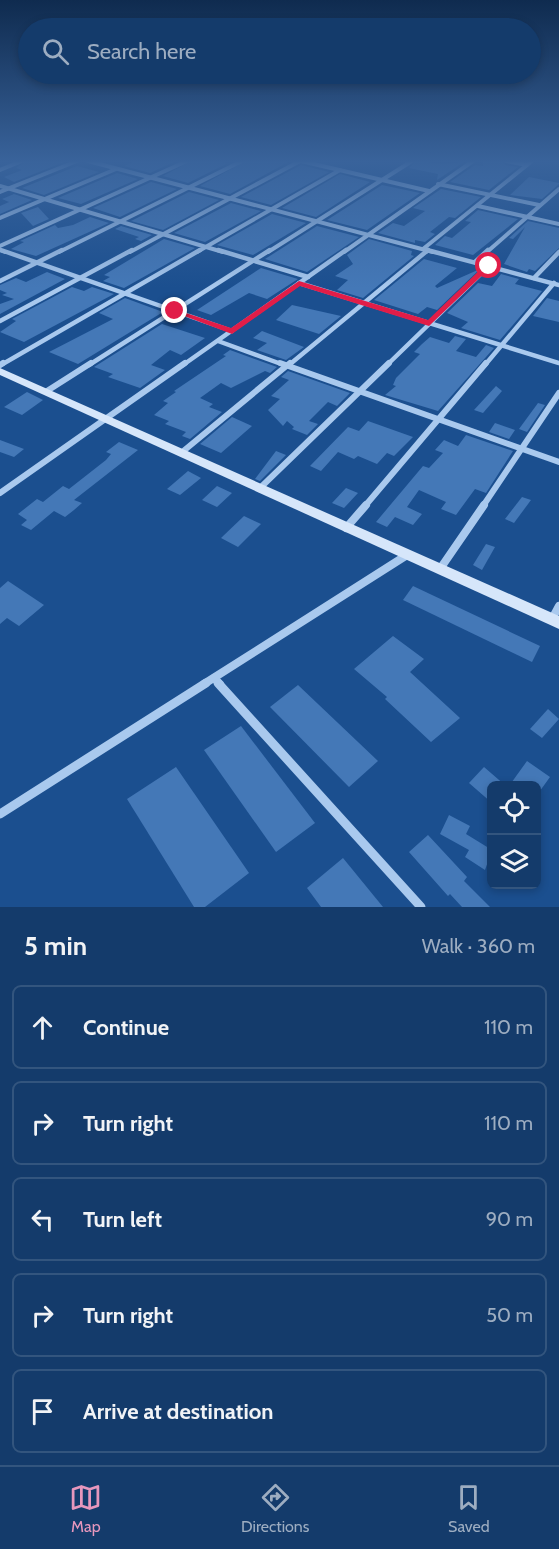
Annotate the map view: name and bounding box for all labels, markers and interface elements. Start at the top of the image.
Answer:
search box [18,18,541,84]
icon: search [39,35,72,68]
text: Search here [87,38,196,65]
route start [475,252,501,278]
route end [161,297,187,323]
map controls [487,781,541,889]
button: locate [487,781,541,835]
button: layers [487,835,541,889]
text: 5 min [24,930,87,962]
text: Walk · 360 m [422,934,535,958]
icon: ahead [26,1011,59,1044]
text: Continue [83,1014,169,1041]
text: 110 m [484,1015,533,1039]
icon: right [26,1107,59,1140]
text: Turn right [83,1110,173,1137]
text: 110 m [484,1111,533,1135]
icon: left [26,1203,59,1236]
text: Turn left [83,1206,162,1233]
text: 90 m [486,1207,533,1231]
icon: right [26,1299,59,1332]
text: Turn right [83,1302,173,1329]
text: 50 m [486,1303,533,1327]
icon: arrive [26,1395,59,1428]
text: Arrive at destination [83,1398,273,1425]
tab: Map [69,1481,102,1536]
tab: Directions [241,1481,309,1536]
tab: Saved [448,1481,490,1536]

